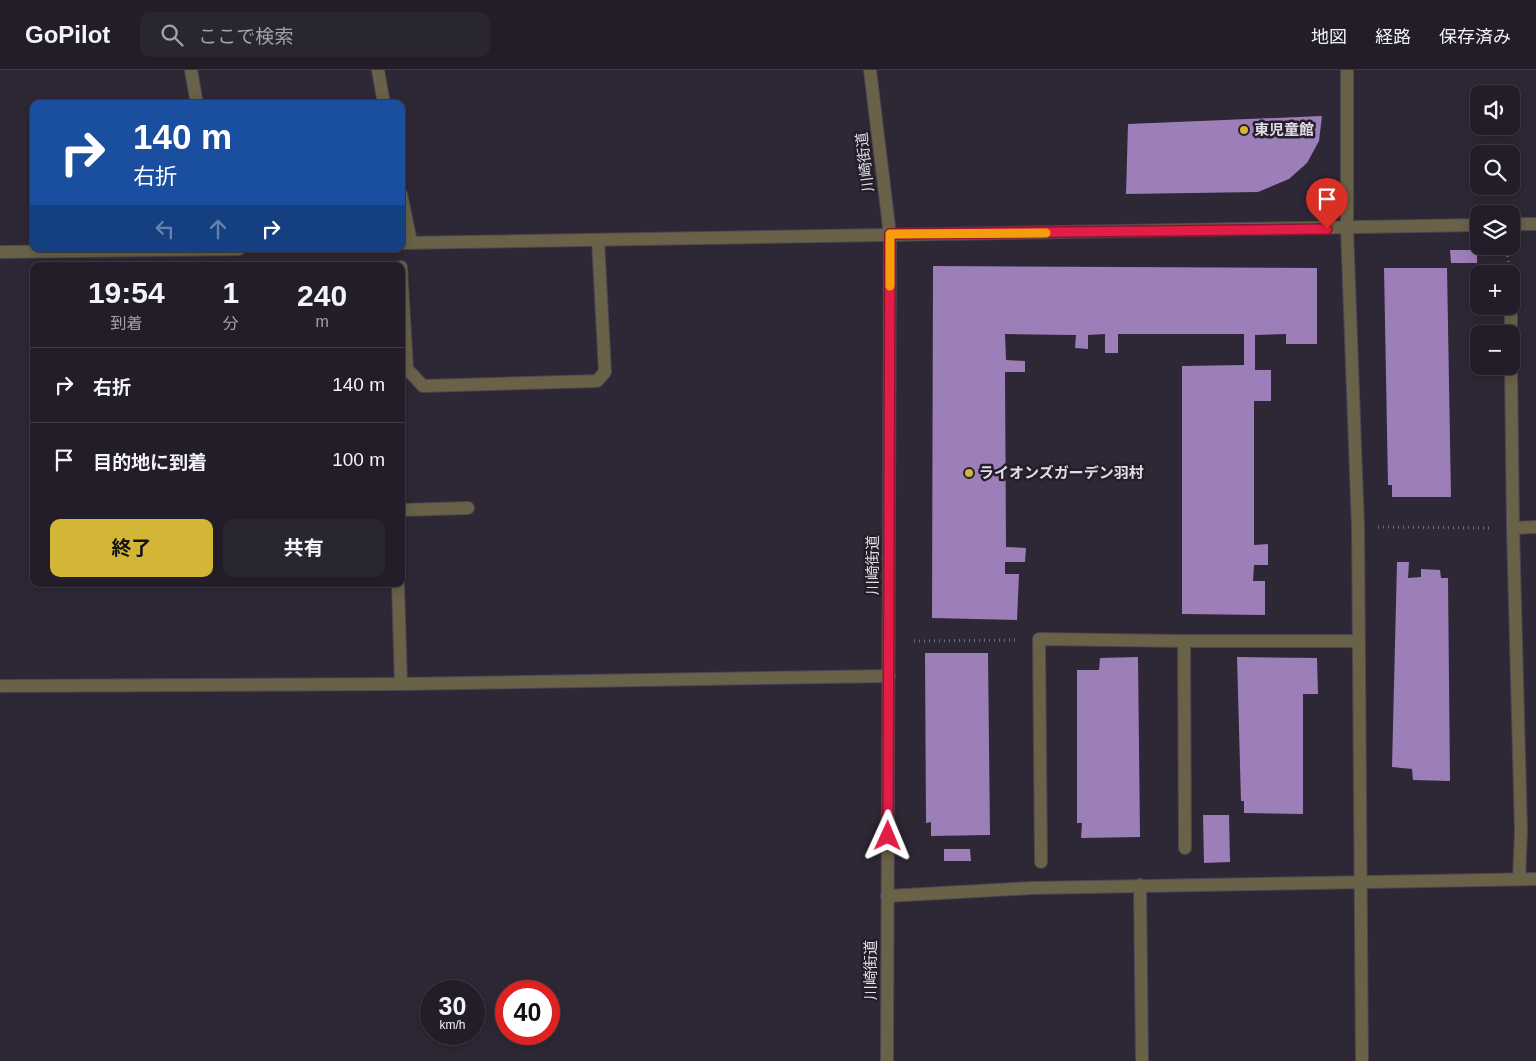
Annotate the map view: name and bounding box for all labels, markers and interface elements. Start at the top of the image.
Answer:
search box [140,12,490,57]
text: GoPilot [25,21,110,48]
icon: search [158,21,186,49]
text: ここで検索 [198,26,293,47]
text: 地図 [1311,27,1347,47]
text: 経路 [1375,27,1411,47]
text: 保存済み [1439,27,1511,47]
map controls [1470,85,1520,375]
button: sound [1470,85,1520,135]
text: 140 m [133,117,232,156]
icon: right [50,120,115,185]
place label: 東児童館 [1254,121,1314,138]
marker: 東児童館 [1238,124,1250,136]
street label: 川崎街道 [852,131,877,193]
button: search [1470,145,1520,195]
text: 右折 [133,164,177,189]
pin [1306,178,1348,229]
icon: arrive [1313,185,1341,213]
button: layers [1470,205,1520,255]
icon: left [151,215,179,243]
icon: ahead [204,215,232,243]
icon: right [257,215,285,243]
button: + [1470,265,1520,315]
text: 19:54 [88,276,165,309]
text: 1 [222,276,239,309]
text: 240 [297,279,347,312]
text: m [315,313,329,330]
text: 到着 [110,315,142,332]
text: 分 [223,315,239,332]
button: − [1470,325,1520,375]
icon: right [50,371,78,399]
text: 140 m [332,374,385,395]
text: 右折 [93,377,131,398]
icon: arrive [50,446,78,474]
text: 100 m [332,449,385,470]
text: 目的地に到着 [93,452,207,473]
place label: ライオンズガーデン羽村 [979,464,1144,481]
marker: ライオンズガーデン羽村 [963,467,975,479]
button: 終了 [50,519,213,577]
button: 共有 [223,519,385,577]
street label: 川崎街道 [864,535,881,595]
position arrow [861,809,913,861]
street label: 川崎街道 [862,940,879,1000]
speed limit sign: 40 [495,980,560,1045]
text: 30 [439,992,466,1020]
text: km/h [439,1018,466,1032]

